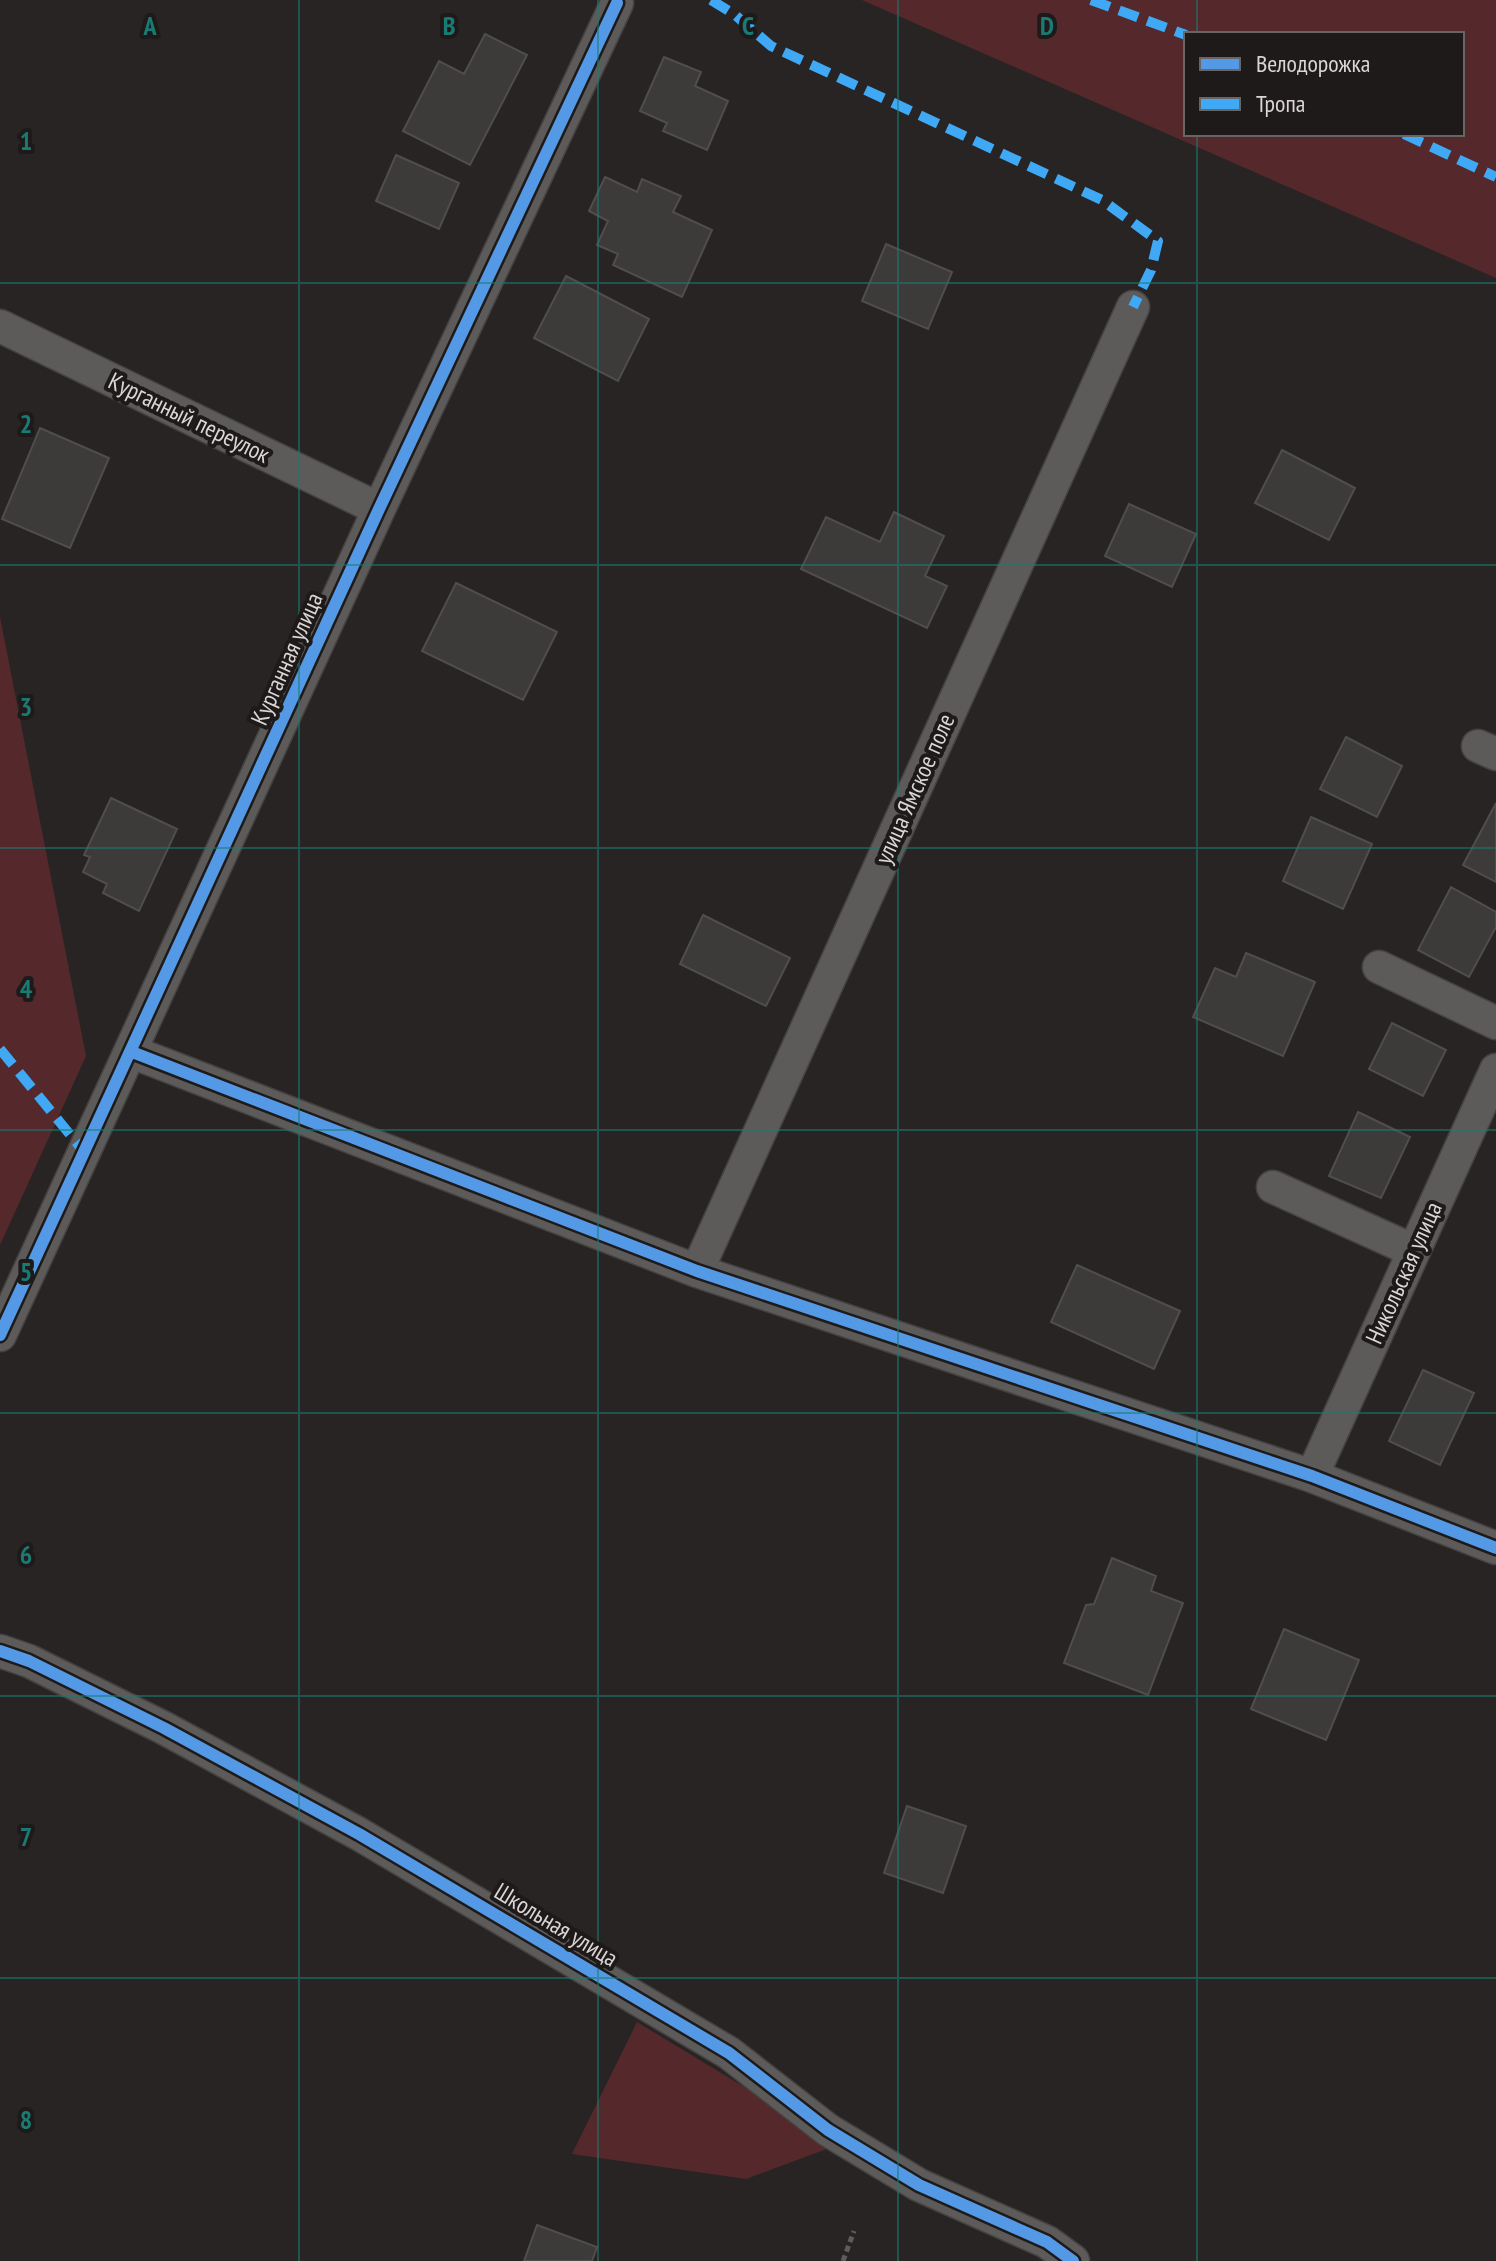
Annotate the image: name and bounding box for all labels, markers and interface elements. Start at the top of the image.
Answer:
text: A [142,9,157,42]
text: B [443,9,456,42]
text: C [742,9,754,42]
text: D [1040,9,1054,42]
legend [1184,32,1464,136]
text: Велодорожка [1256,48,1370,79]
text: Тропа [1256,88,1305,119]
text: 1 [20,124,32,157]
street label: Курганный переулок [104,365,276,470]
text: 2 [20,407,32,440]
street label: Курганная улица [244,588,330,730]
text: 3 [20,690,32,723]
street label: улица Ямское поле [868,709,962,869]
text: 4 [20,972,33,1005]
street label: Никольская улица [1358,1197,1449,1349]
text: 5 [20,1255,32,1288]
text: 6 [20,1538,32,1571]
text: 7 [20,1820,32,1853]
street label: Школьная улица [489,1876,624,1974]
text: 8 [20,2103,32,2136]

